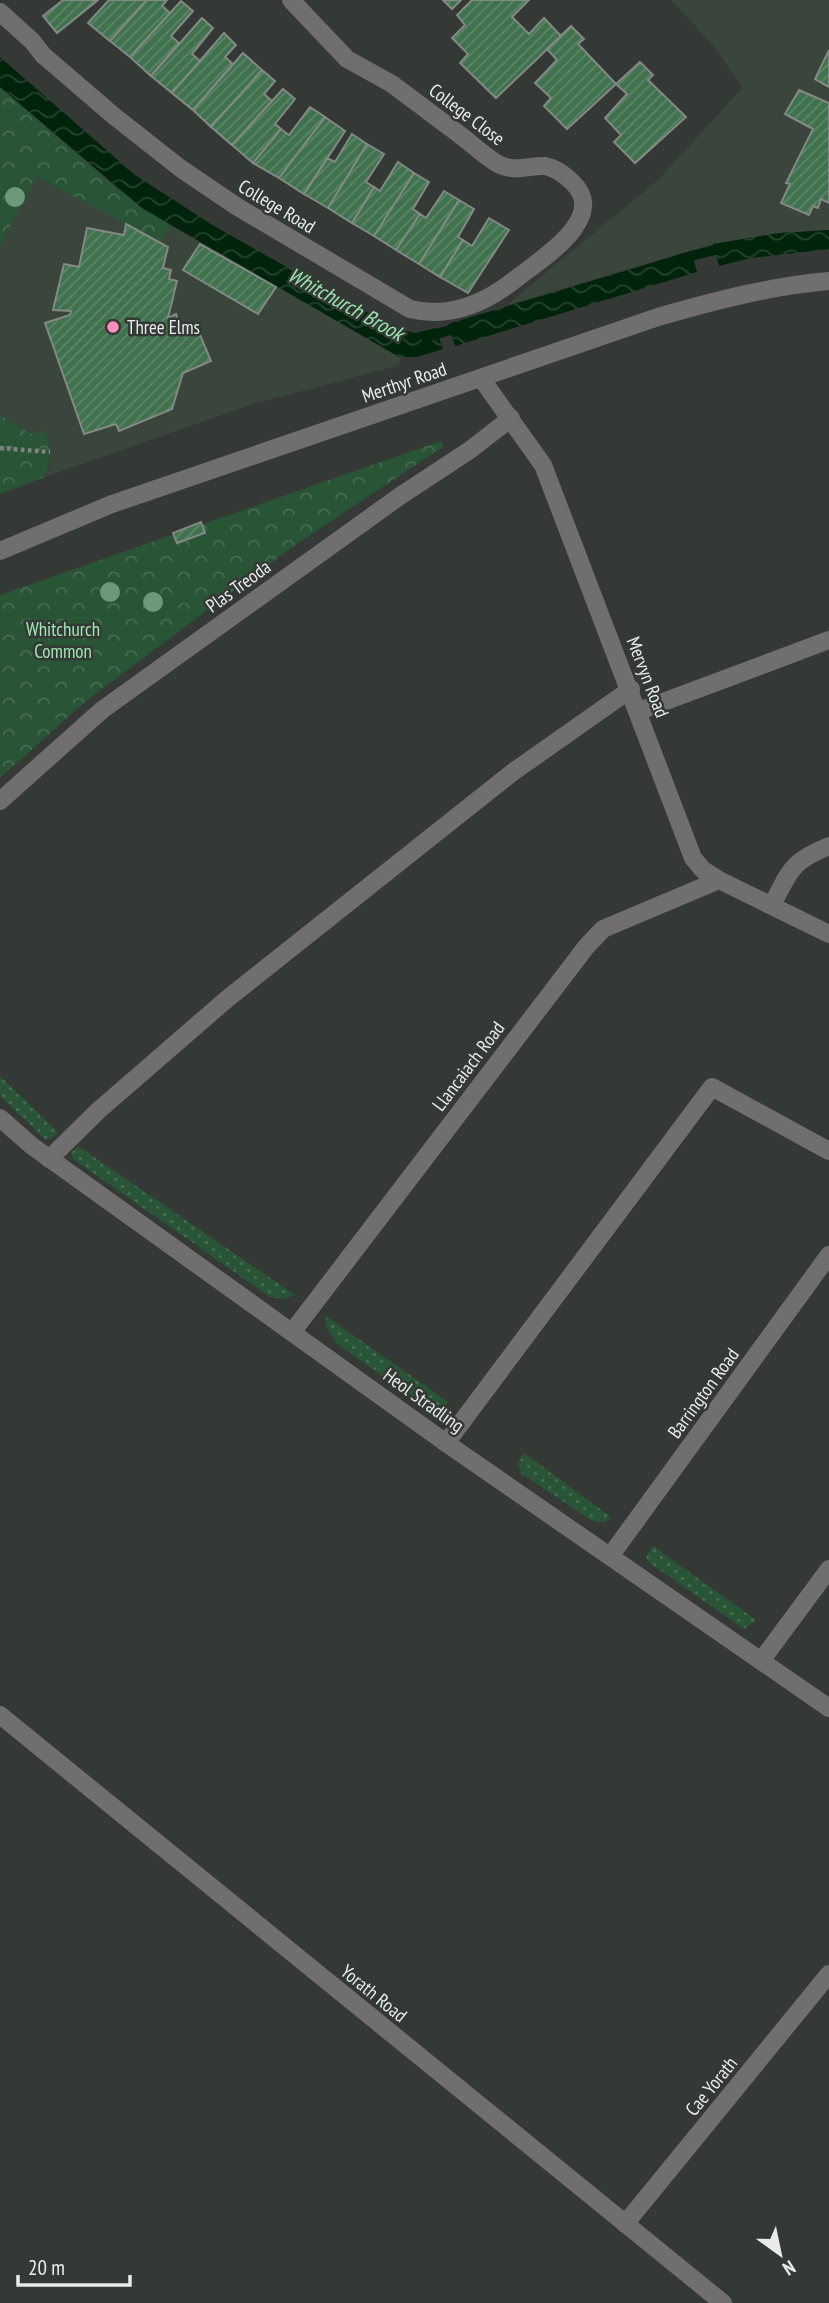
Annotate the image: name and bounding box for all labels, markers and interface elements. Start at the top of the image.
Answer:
street label: College Close [424,78,510,150]
street label: College Road [234,174,320,238]
water label: Whitchurch Brook [283,261,411,348]
place label: Three Elms [127,315,200,339]
marker: Three Elms [105,319,121,335]
street label: Merthyr Road [358,356,450,408]
street label: Plas Treoda [201,554,275,618]
park label: Whitchurch Common [26,617,100,663]
street label: Mervyn Road [622,633,674,721]
street label: Llancaiach Road [427,1016,509,1116]
street label: Barrington Road [662,1343,744,1443]
street label: Heol Stradling [379,1363,469,1437]
street label: Yorath Road [336,1959,412,2027]
street label: Cae Yorath [680,2051,742,2121]
north arrow [745,2219,815,2289]
scale bar [18,2244,130,2288]
text: 20 m [28,2254,65,2281]
text: N [778,2255,800,2281]

